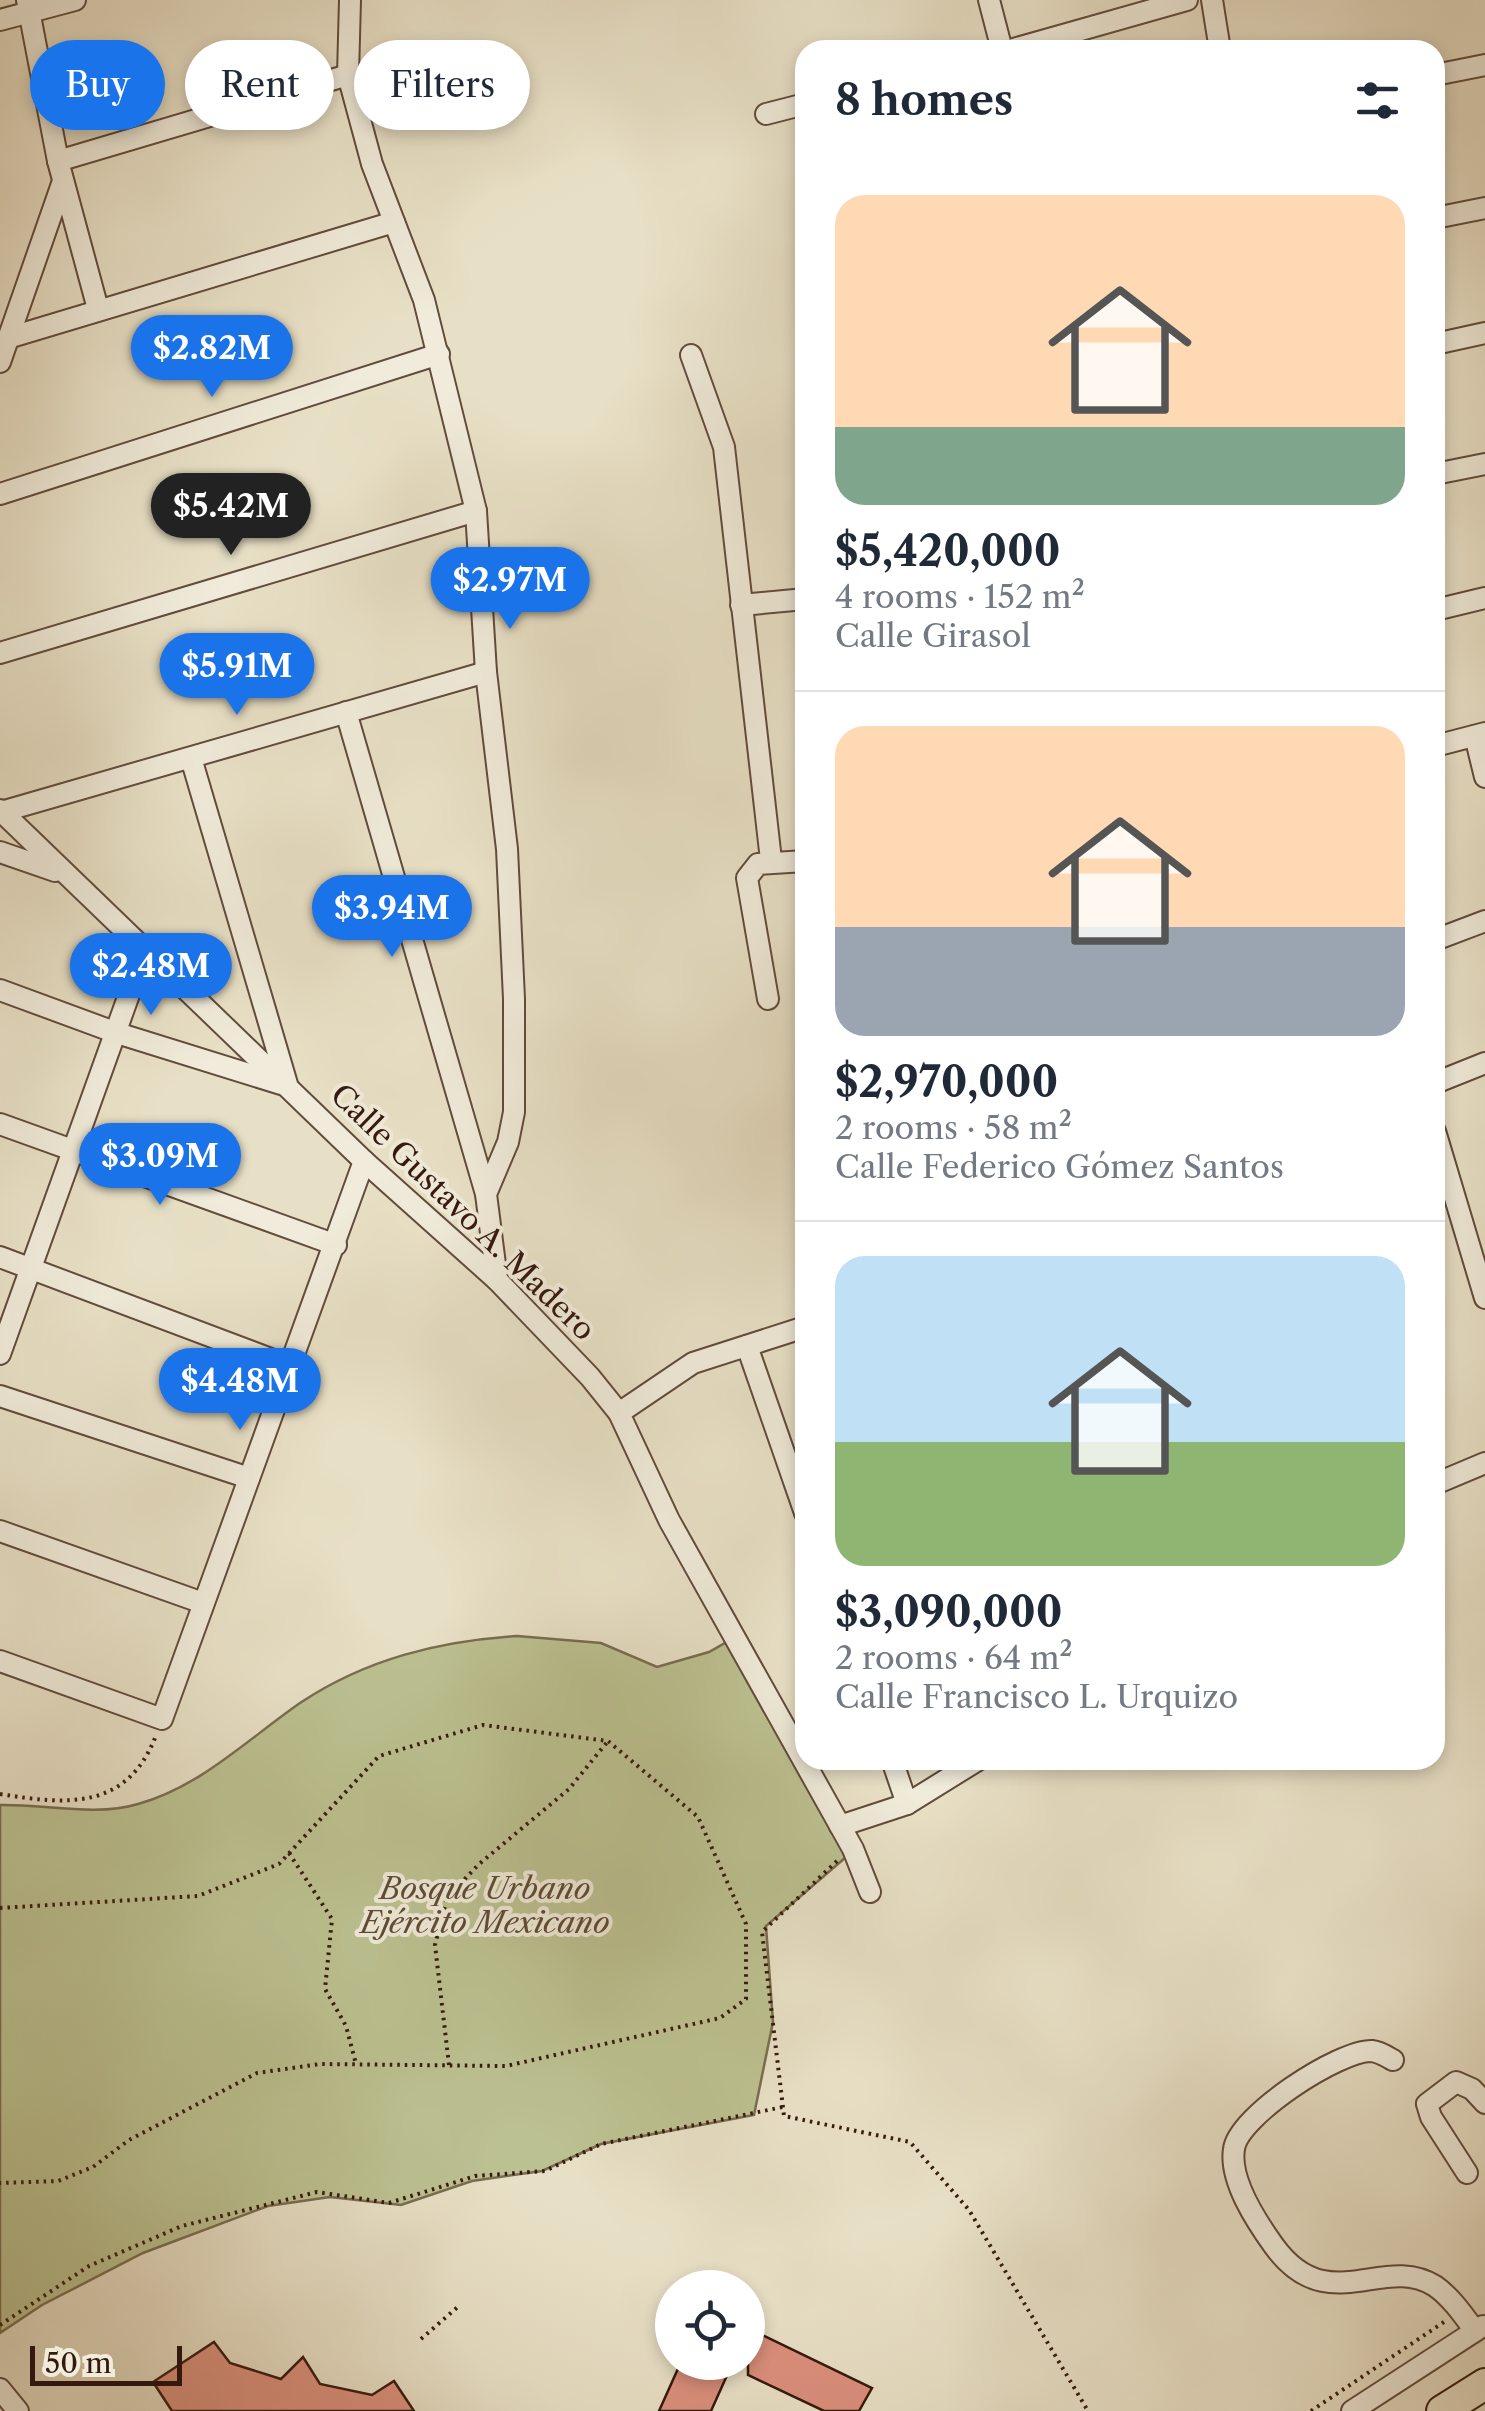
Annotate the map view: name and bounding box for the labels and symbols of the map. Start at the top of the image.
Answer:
pin: $2.82M [131,315,293,400]
pin: $5.42M [150,473,312,558]
pin: $2.97M [429,547,591,632]
pin: $5.91M [156,633,318,718]
pin: $3.94M [311,875,473,960]
pin: $2.48M [70,933,232,1018]
street label: Calle Gustavo A. Madero [323,1076,603,1348]
pin: $3.09M [79,1123,241,1208]
pin: $4.48M [159,1348,321,1433]
park label: Bosque Urbano Ejército Mexicano [358,1870,610,1941]
scale bar [30,2341,182,2386]

